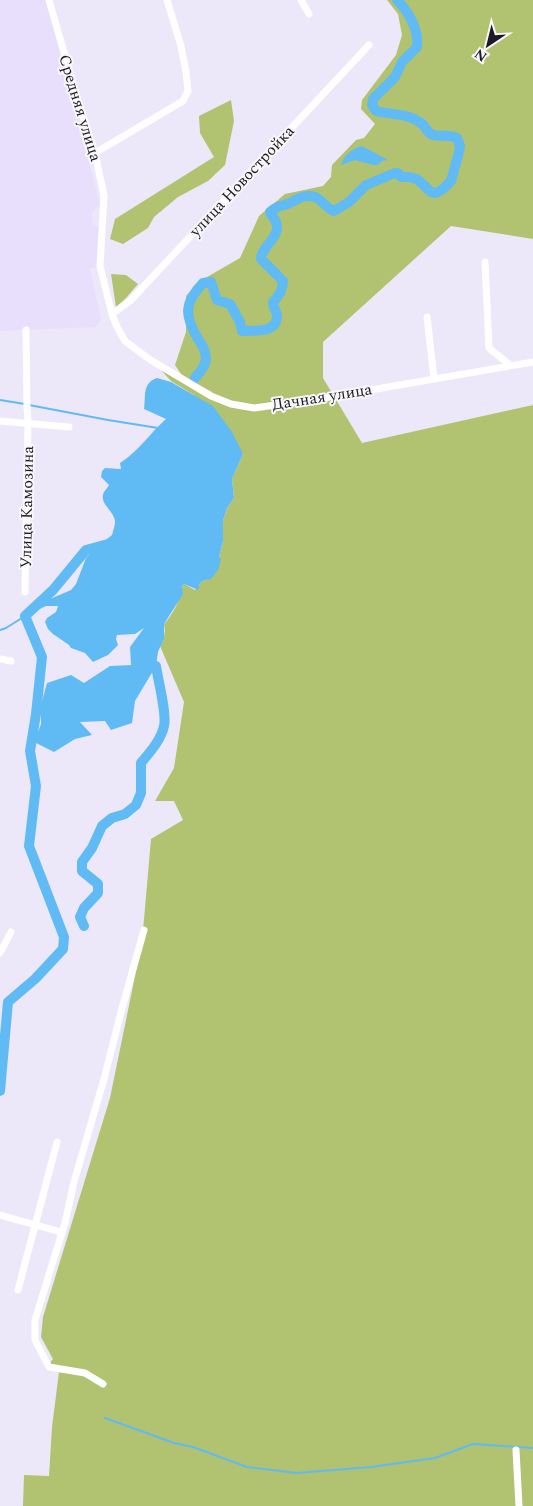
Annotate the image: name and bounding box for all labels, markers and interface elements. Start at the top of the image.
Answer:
north arrow [463,20,513,70]
text: N [470,43,492,67]
street label: Средняя улица [52,51,108,165]
street label: улица Новостройка [183,120,300,243]
street label: Дачная улица [270,377,374,417]
street label: Улица Камозина [14,446,40,568]

